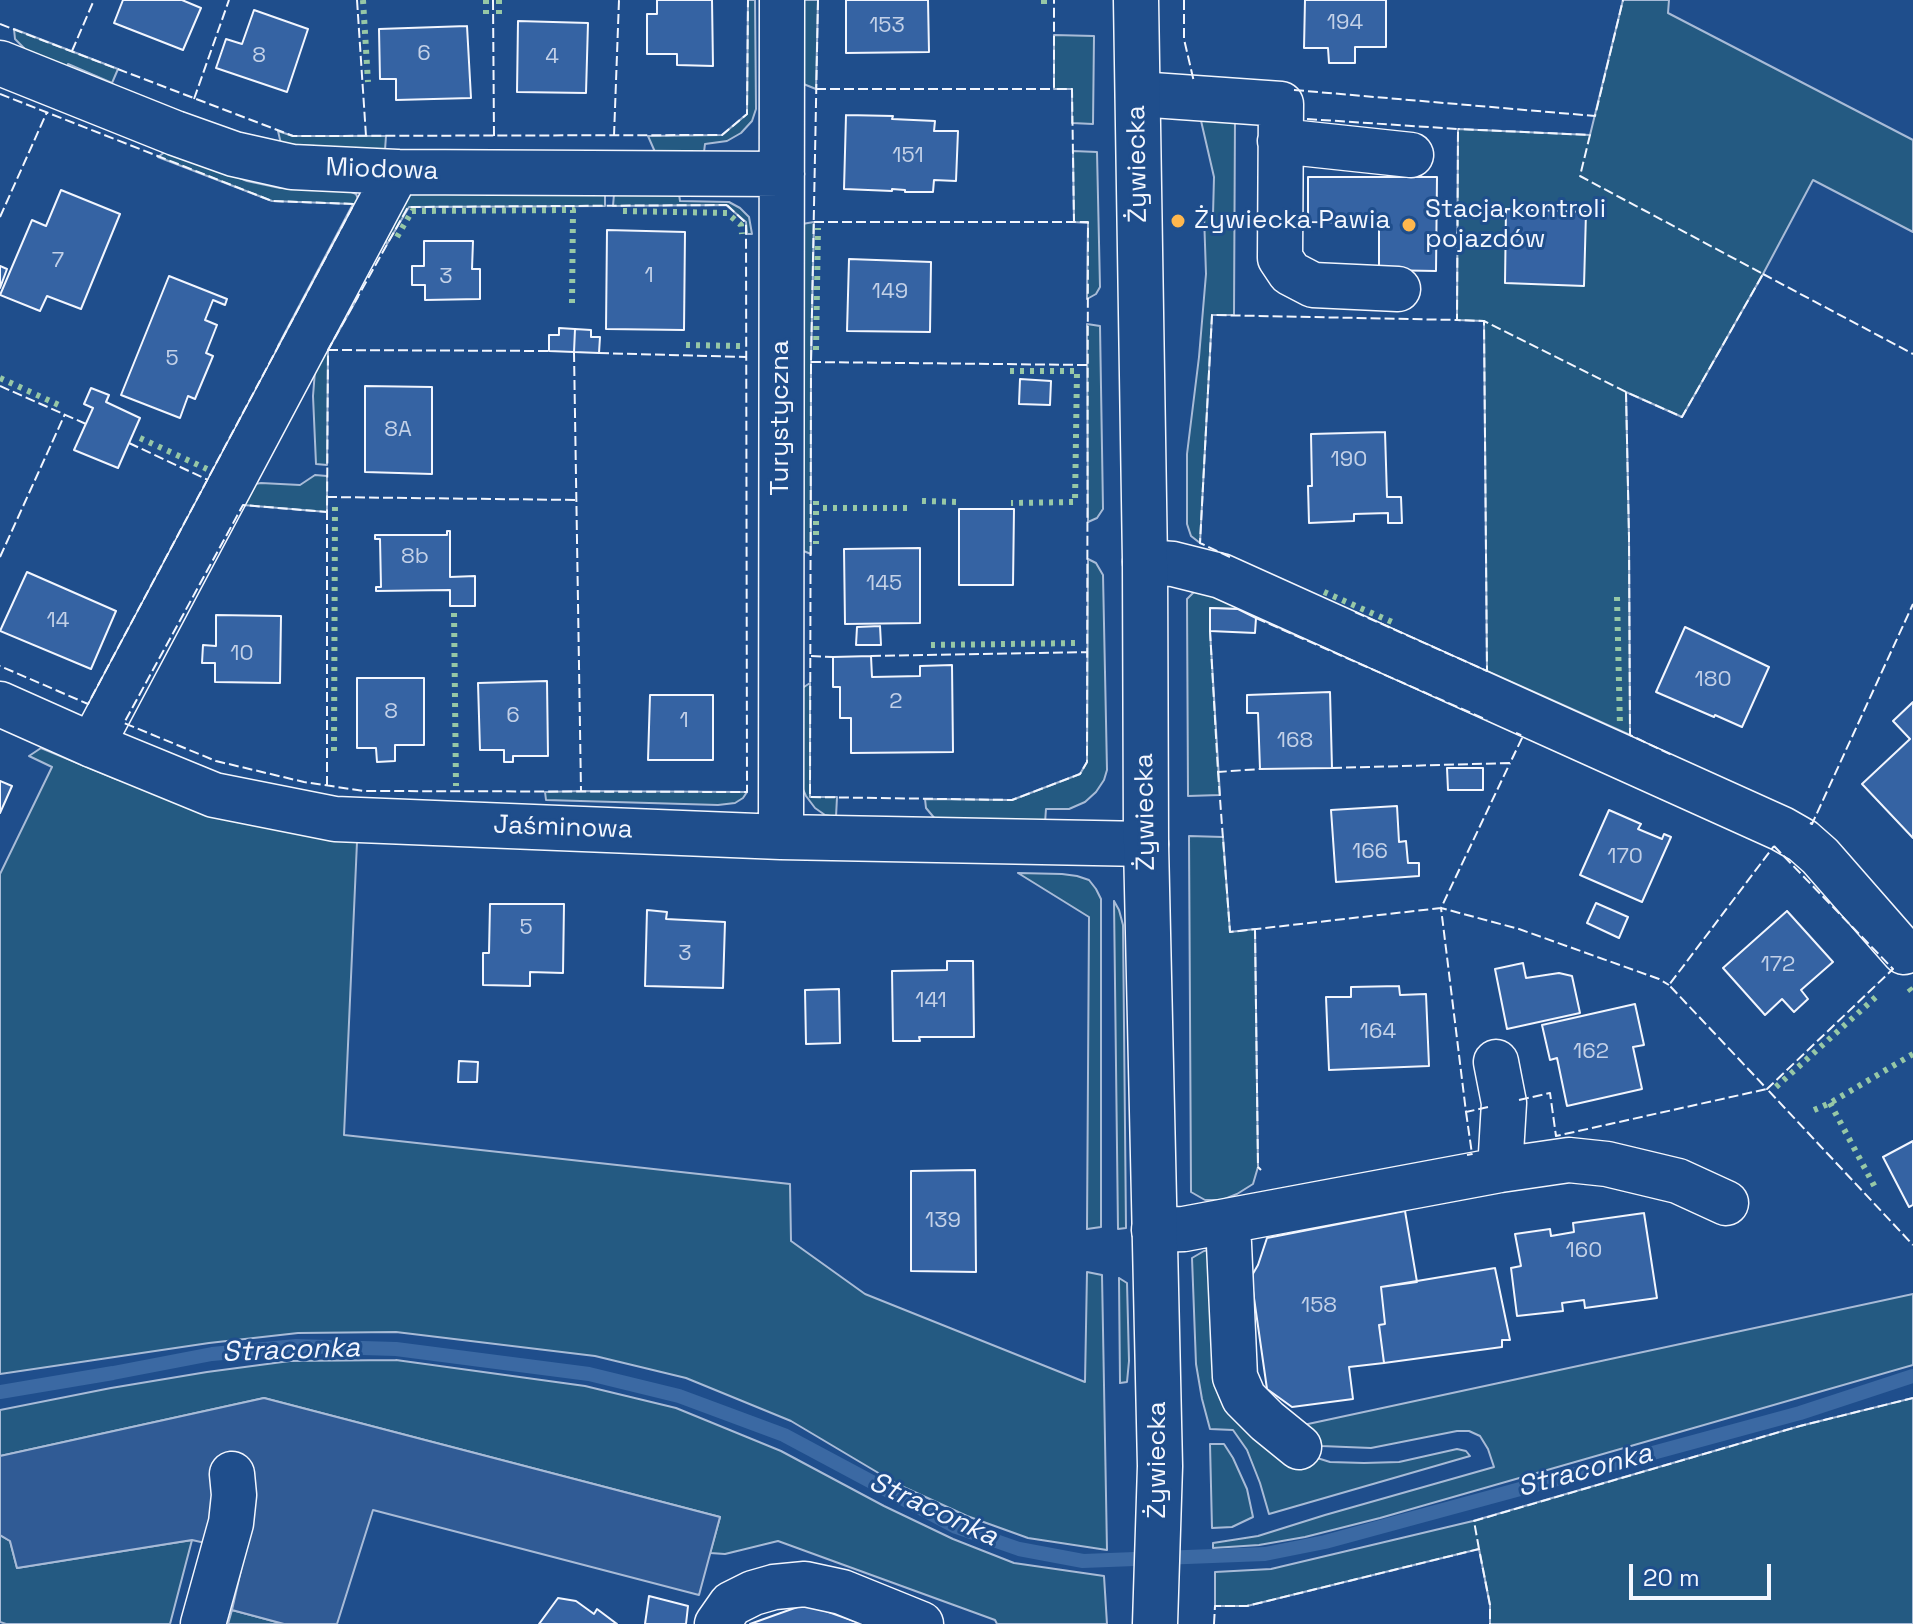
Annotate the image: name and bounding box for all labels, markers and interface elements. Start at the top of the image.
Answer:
house number: 194 [1327,10,1363,36]
house number: 153 [869,13,905,39]
house number: 6 [417,41,431,67]
house number: 8 [252,43,266,69]
house number: 4 [545,44,559,70]
street label: Żywiecka [1121,105,1155,223]
house number: 151 [892,143,924,169]
street label: Miodowa [325,152,439,188]
place label: Stacja kontroli pojazdów [1425,194,1606,256]
place label: Żywiecka Pawia [1194,205,1390,237]
marker: Żywiecka Pawia [1169,212,1187,230]
marker: Stacja kontroli pojazdów [1400,216,1418,234]
house number: 7 [52,248,64,274]
house number: 1 [644,263,654,289]
house number: 3 [439,264,453,290]
house number: 149 [872,279,908,305]
street label: Turystyczna [765,340,797,496]
house number: 5 [165,346,179,372]
house number: 8A [384,417,412,443]
house number: 190 [1331,447,1367,473]
house number: 8b [401,544,429,570]
house number: 145 [866,571,902,597]
house number: 14 [47,608,69,634]
house number: 10 [230,641,254,667]
house number: 180 [1694,667,1732,693]
house number: 2 [889,689,903,715]
house number: 8 [384,699,398,725]
house number: 6 [506,703,520,729]
house number: 1 [679,708,689,734]
house number: 168 [1277,728,1313,754]
street label: Żywiecka [1129,753,1163,871]
street label: Jaśminowa [493,810,633,846]
house number: 166 [1352,839,1388,865]
house number: 170 [1607,844,1643,870]
house number: 5 [519,915,533,941]
house number: 3 [678,941,692,967]
house number: 172 [1761,952,1795,978]
house number: 141 [915,988,947,1014]
house number: 164 [1360,1019,1396,1045]
house number: 162 [1573,1039,1609,1065]
house number: 139 [925,1208,961,1234]
house number: 160 [1566,1238,1602,1264]
house number: 158 [1301,1293,1337,1319]
water label: Straconka [222,1332,360,1370]
street label: Żywiecka [1142,1401,1174,1519]
water label: Straconka [1514,1437,1656,1505]
water label: Straconka [863,1466,1003,1554]
scale bar [1633,1548,1775,1598]
text: 20 m [1643,1562,1700,1593]

